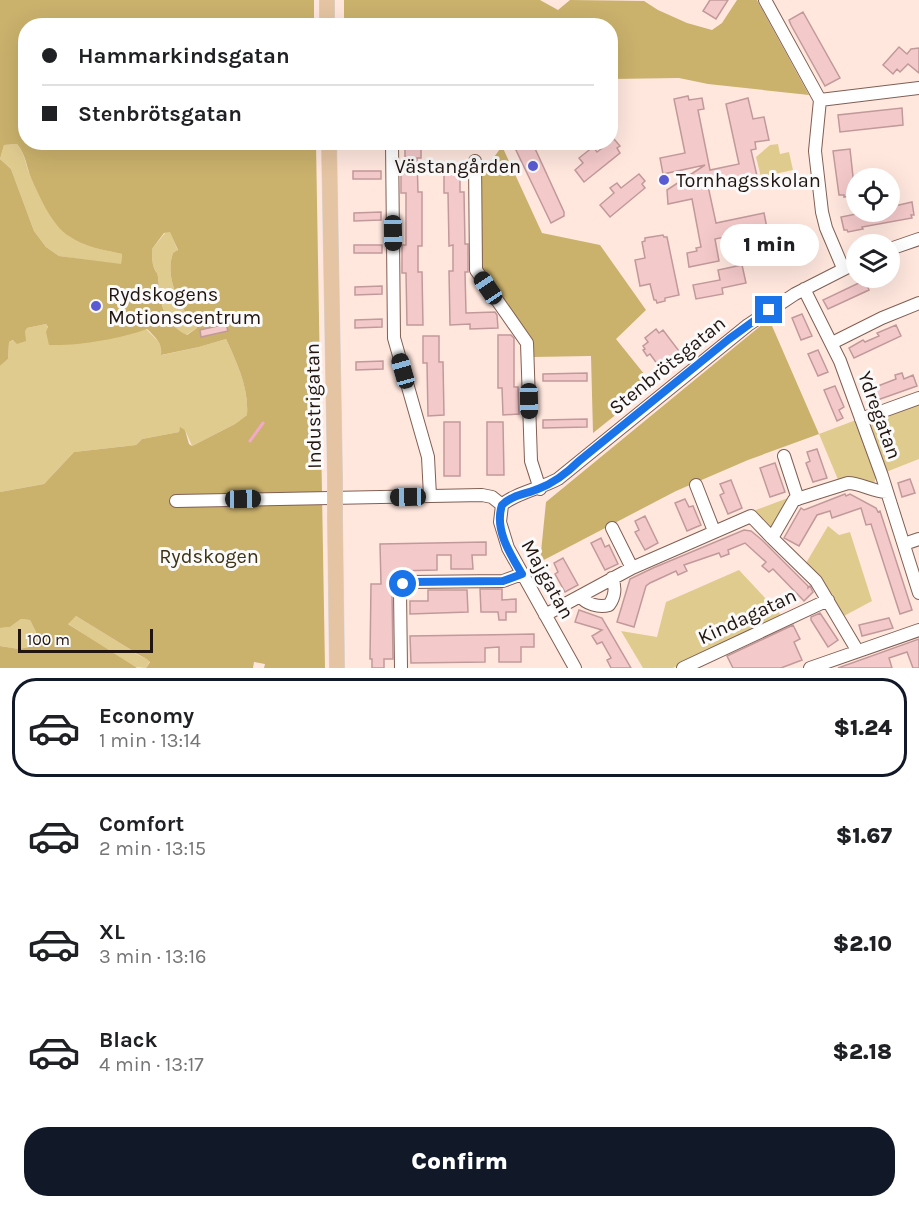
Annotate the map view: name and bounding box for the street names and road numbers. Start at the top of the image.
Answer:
street label: Stenbrötsgatan [605,311,730,419]
street label: Industrigatan [301,343,326,469]
street label: Ydregatan [853,368,906,462]
street label: Majgatan [516,536,579,623]
street label: Kindagatan [694,584,800,649]

